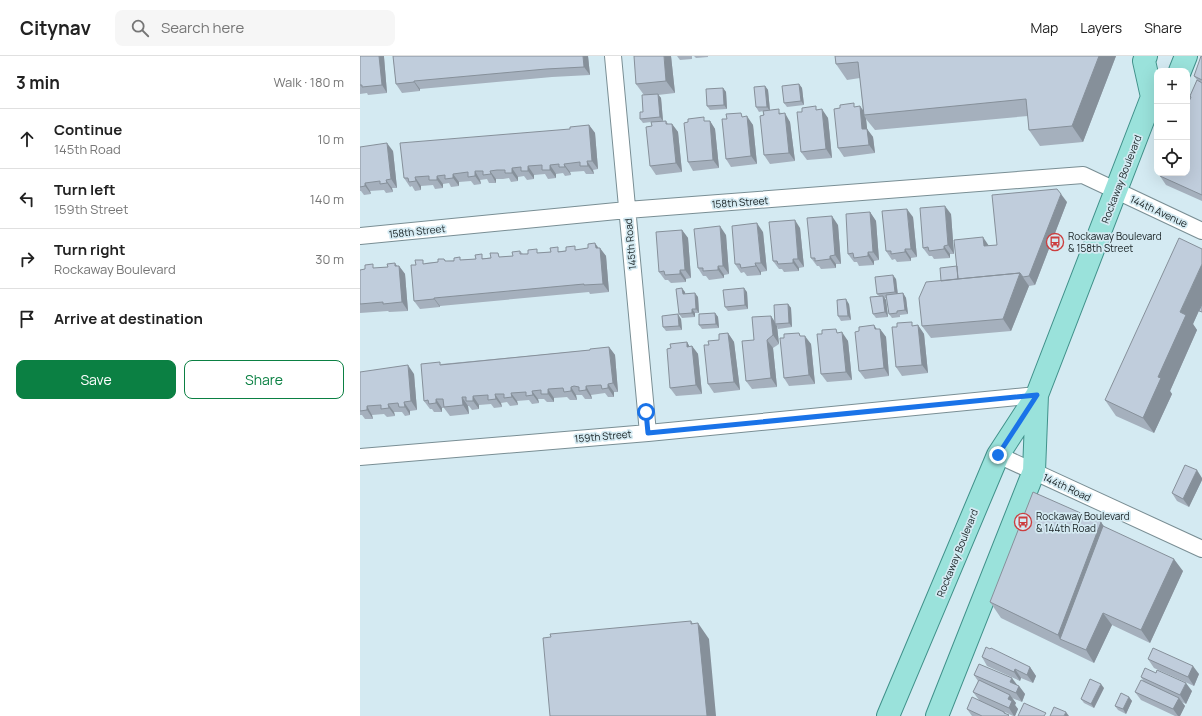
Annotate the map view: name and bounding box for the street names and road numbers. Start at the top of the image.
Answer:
street label: Rockaway Boulevard [1098,133,1144,225]
street label: 144th Avenue [1128,192,1190,231]
street label: 158th Street [711,193,769,211]
street label: 145th Road [621,218,639,270]
street label: 158th Street [388,221,446,241]
street label: 159th Street [574,427,632,445]
street label: 144th Road [1041,470,1093,504]
street label: Rockaway Boulevard [933,507,981,599]

